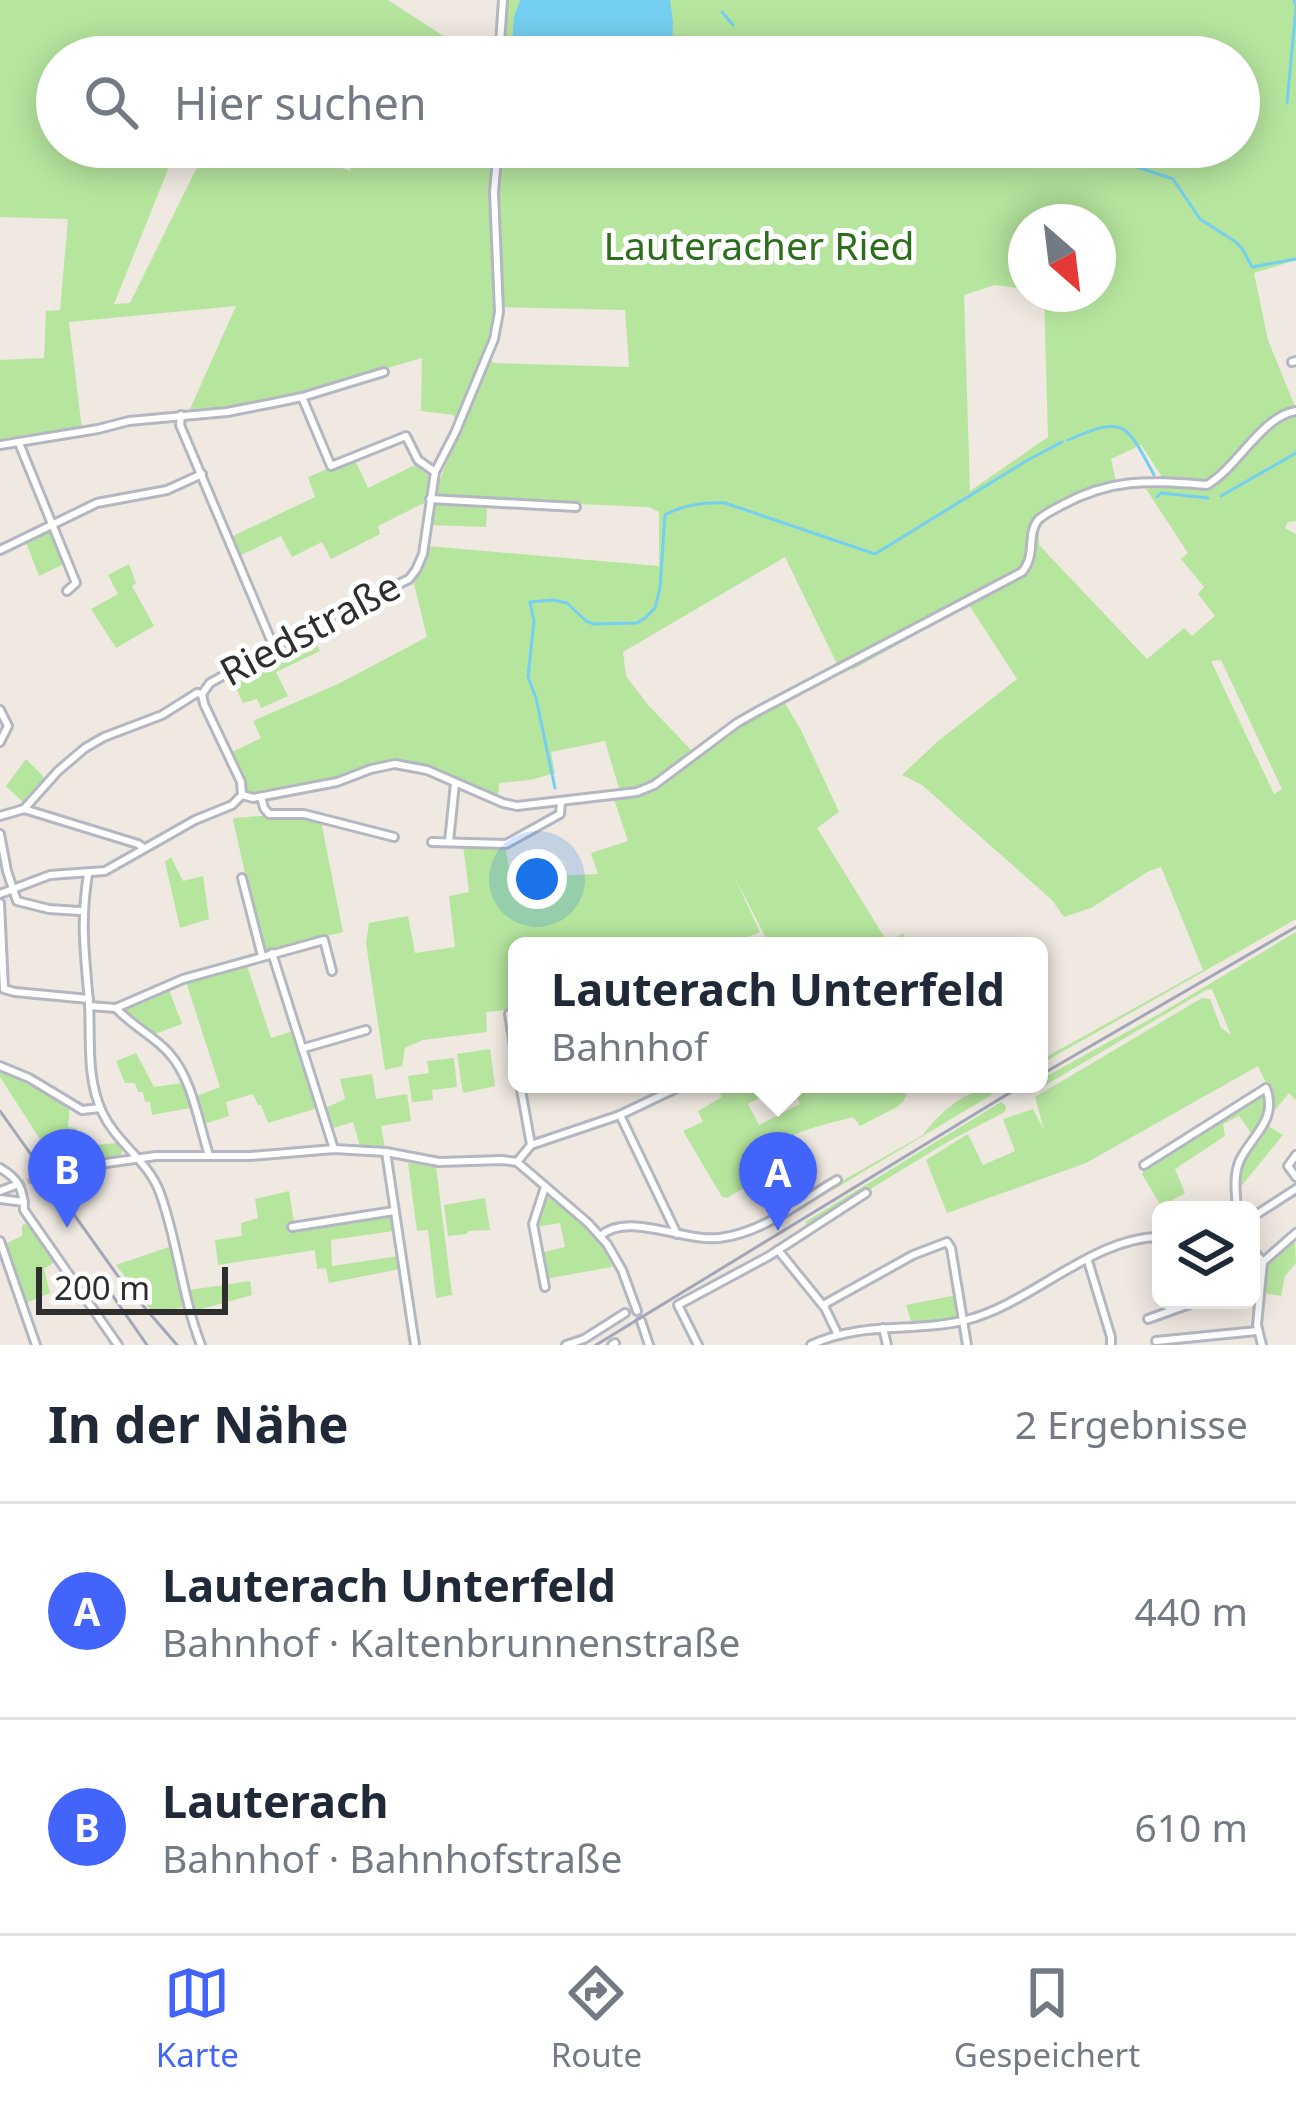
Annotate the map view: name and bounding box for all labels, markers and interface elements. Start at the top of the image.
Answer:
search box [36,36,1260,168]
icon: search [78,69,144,135]
text: Hier suchen [174,72,427,133]
north arrow [1008,204,1116,312]
park label: Lauteracher Ried [603,218,915,271]
street label: Riedstraße [210,558,409,697]
your location [507,849,567,909]
popup [508,937,1048,1093]
text: Lauterach Unterfeld [551,958,1005,1019]
text: Bahnhof [551,1019,708,1072]
pin: B [28,1129,106,1228]
pin: A [739,1132,817,1231]
map controls [1152,1201,1260,1309]
button: layers [1152,1201,1260,1309]
scale bar [36,1261,228,1314]
text: 200 m [54,1265,150,1310]
text: In der Nähe [48,1388,349,1458]
text: 2 Ergebnisse [1015,1397,1248,1450]
text: Lauterach Unterfeld [162,1554,616,1615]
text: A [74,1584,101,1637]
text: 440 m [1134,1584,1248,1637]
text: Bahnhof · Kaltenbrunnenstraße [162,1615,741,1668]
text: Lauterach [162,1770,388,1831]
text: B [74,1800,100,1853]
text: 610 m [1134,1800,1248,1853]
text: Bahnhof · Bahnhofstraße [162,1831,622,1884]
tab: Karte [156,1960,239,2077]
tab: Route [551,1960,642,2077]
tab: Gespeichert [954,1960,1140,2077]

